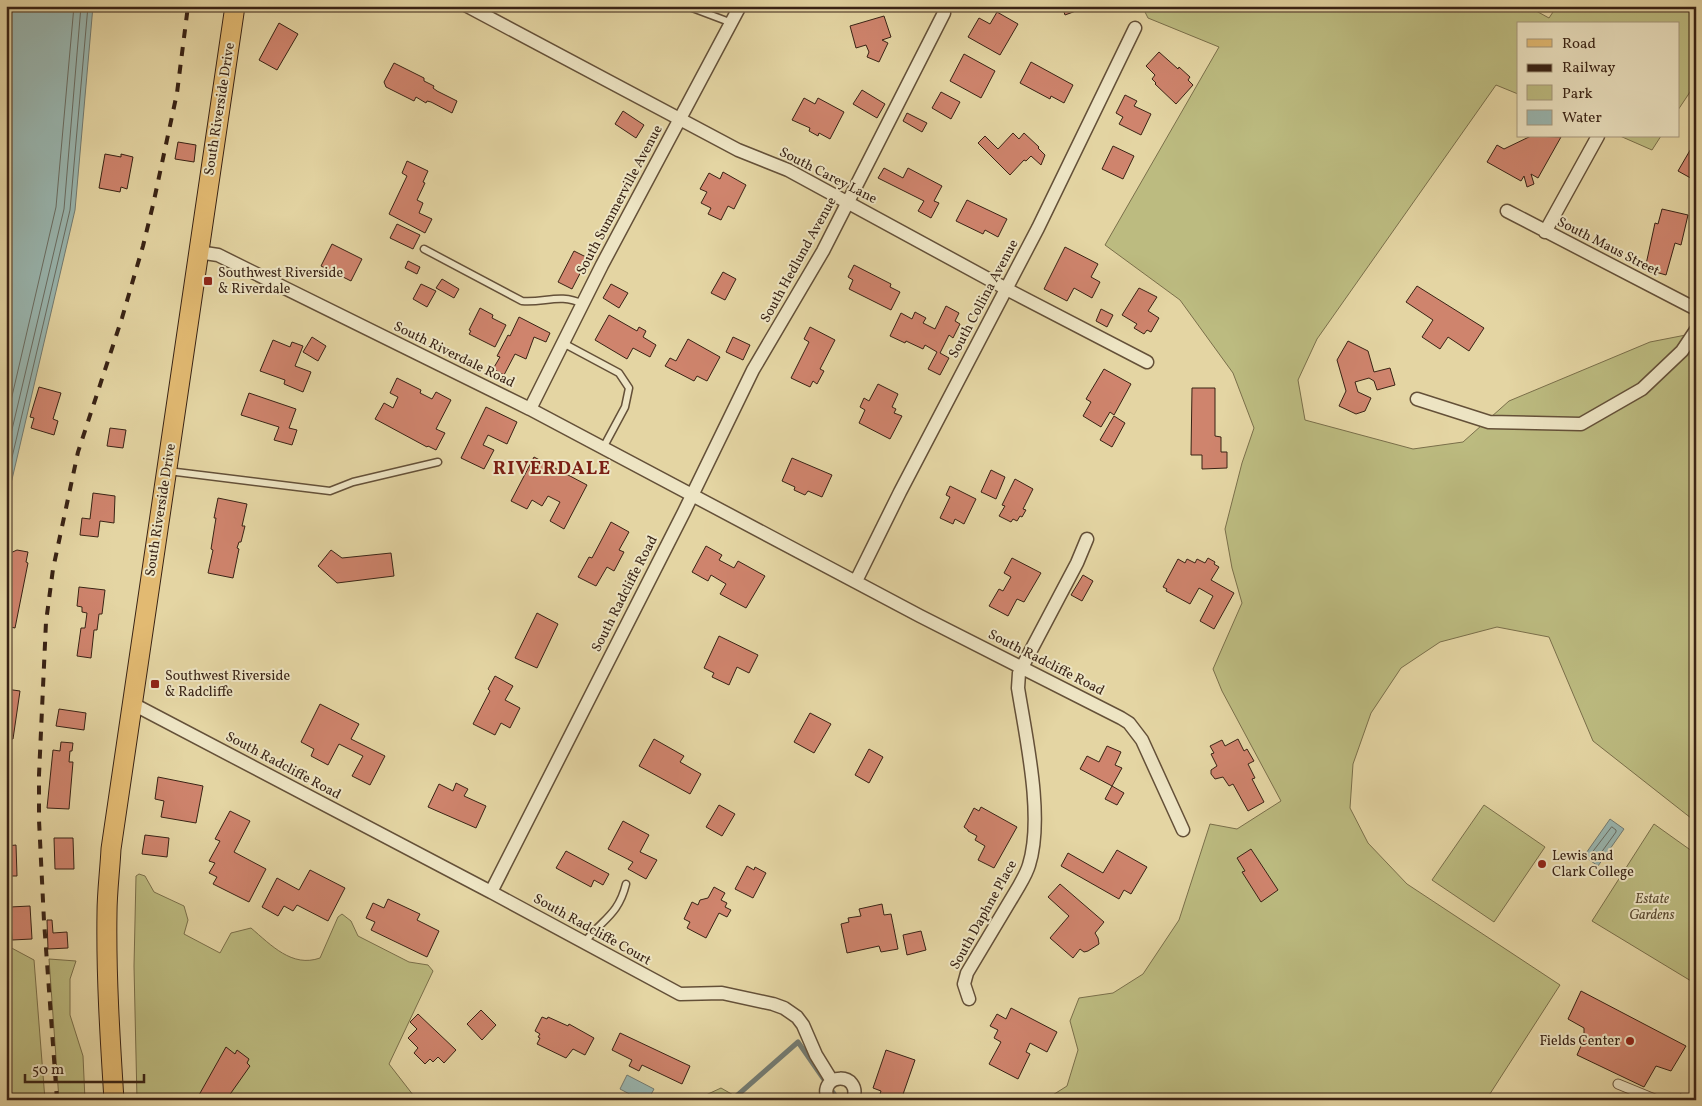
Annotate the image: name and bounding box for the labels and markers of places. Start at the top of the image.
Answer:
place label: Southwest Riverside & Riverdale [218,264,343,299]
marker: Southwest Riverside & Riverdale [202,275,214,287]
place label: Southwest Riverside & Radcliffe [165,667,290,702]
marker: Southwest Riverside & Radcliffe [149,678,161,690]
place label: Lewis and Clark College [1552,847,1634,882]
marker: Lewis and Clark College [1536,858,1548,870]
place label: Fields Center [1539,1032,1620,1051]
marker: Fields Center [1624,1035,1636,1047]

